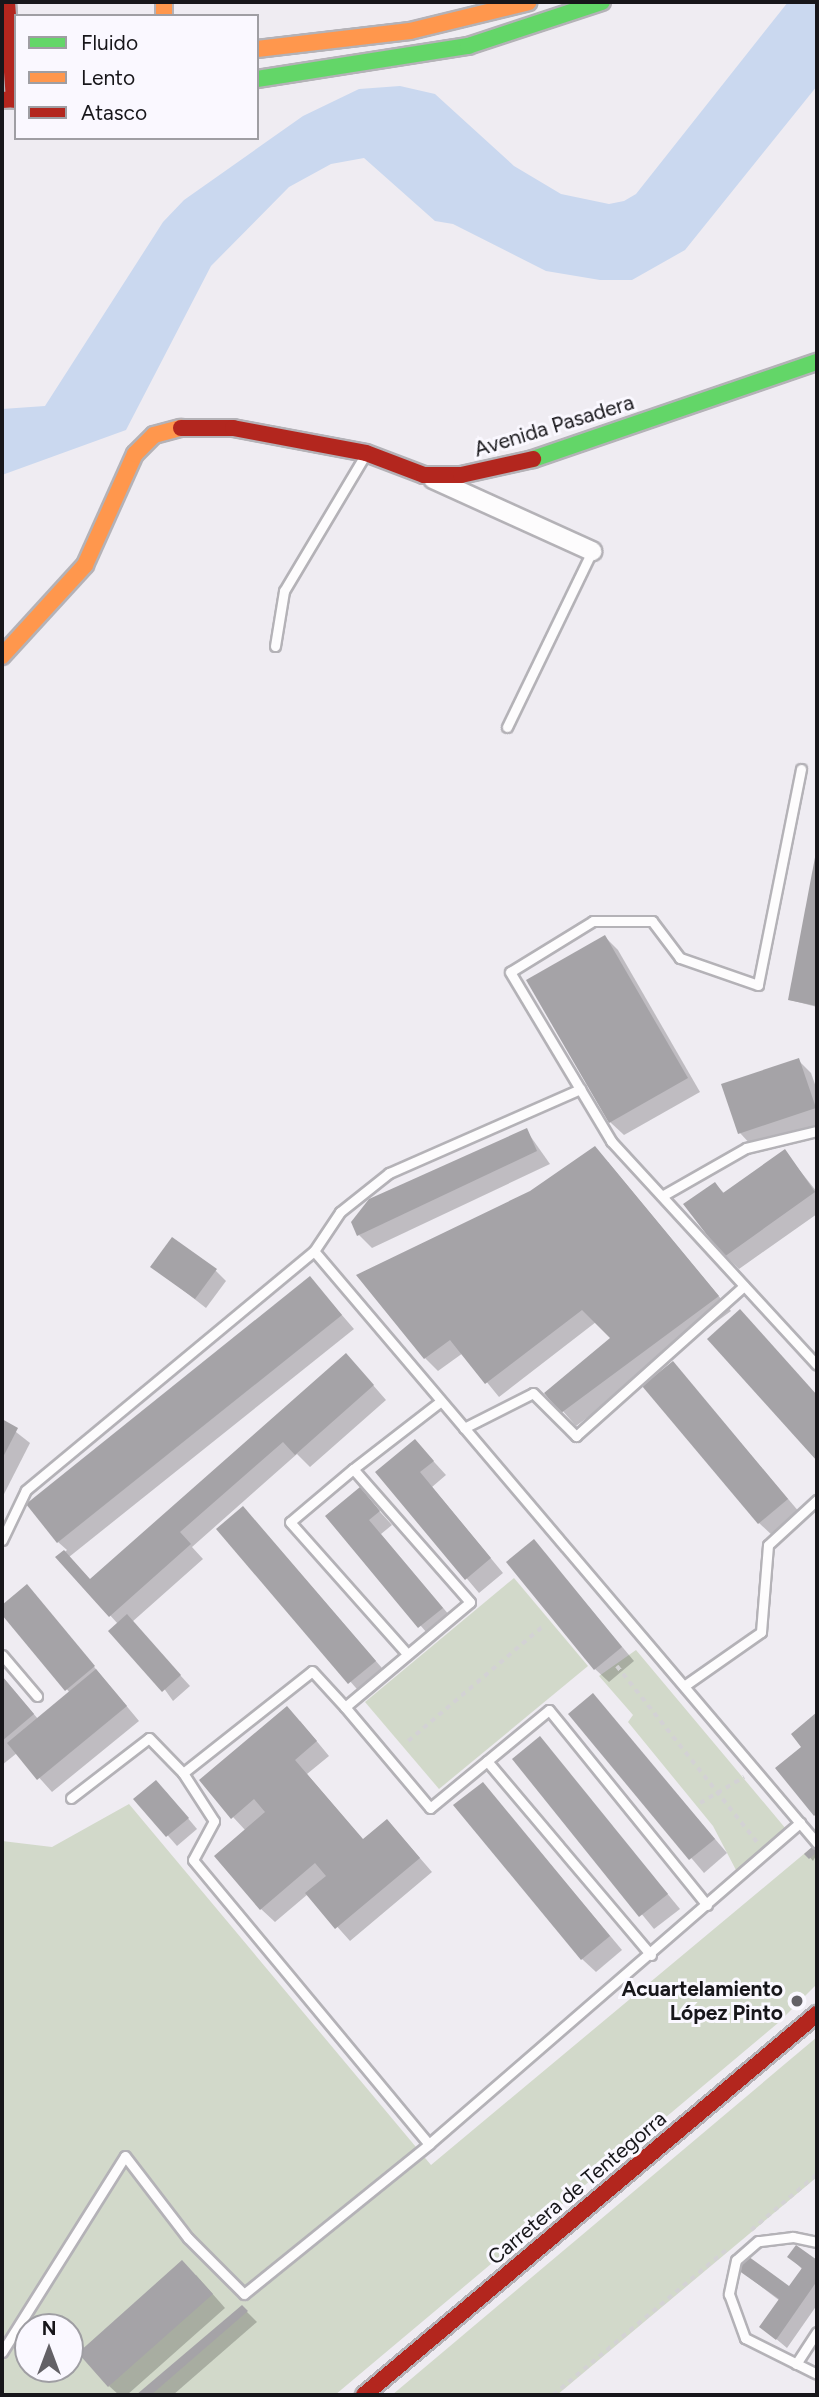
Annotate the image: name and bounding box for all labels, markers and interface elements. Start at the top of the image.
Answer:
legend [14,14,259,140]
text: Fluido [81,30,138,55]
text: Lento [81,65,135,90]
text: Atasco [81,100,147,125]
street label: Avenida Pasadera [471,390,637,462]
place label: Acuartelamiento López Pinto [622,1976,783,2026]
marker: Acuartelamiento López Pinto [789,1993,805,2009]
street label: Carretera de Tentegorra [483,2106,671,2270]
north arrow [14,2313,84,2383]
text: N [42,2317,56,2340]

